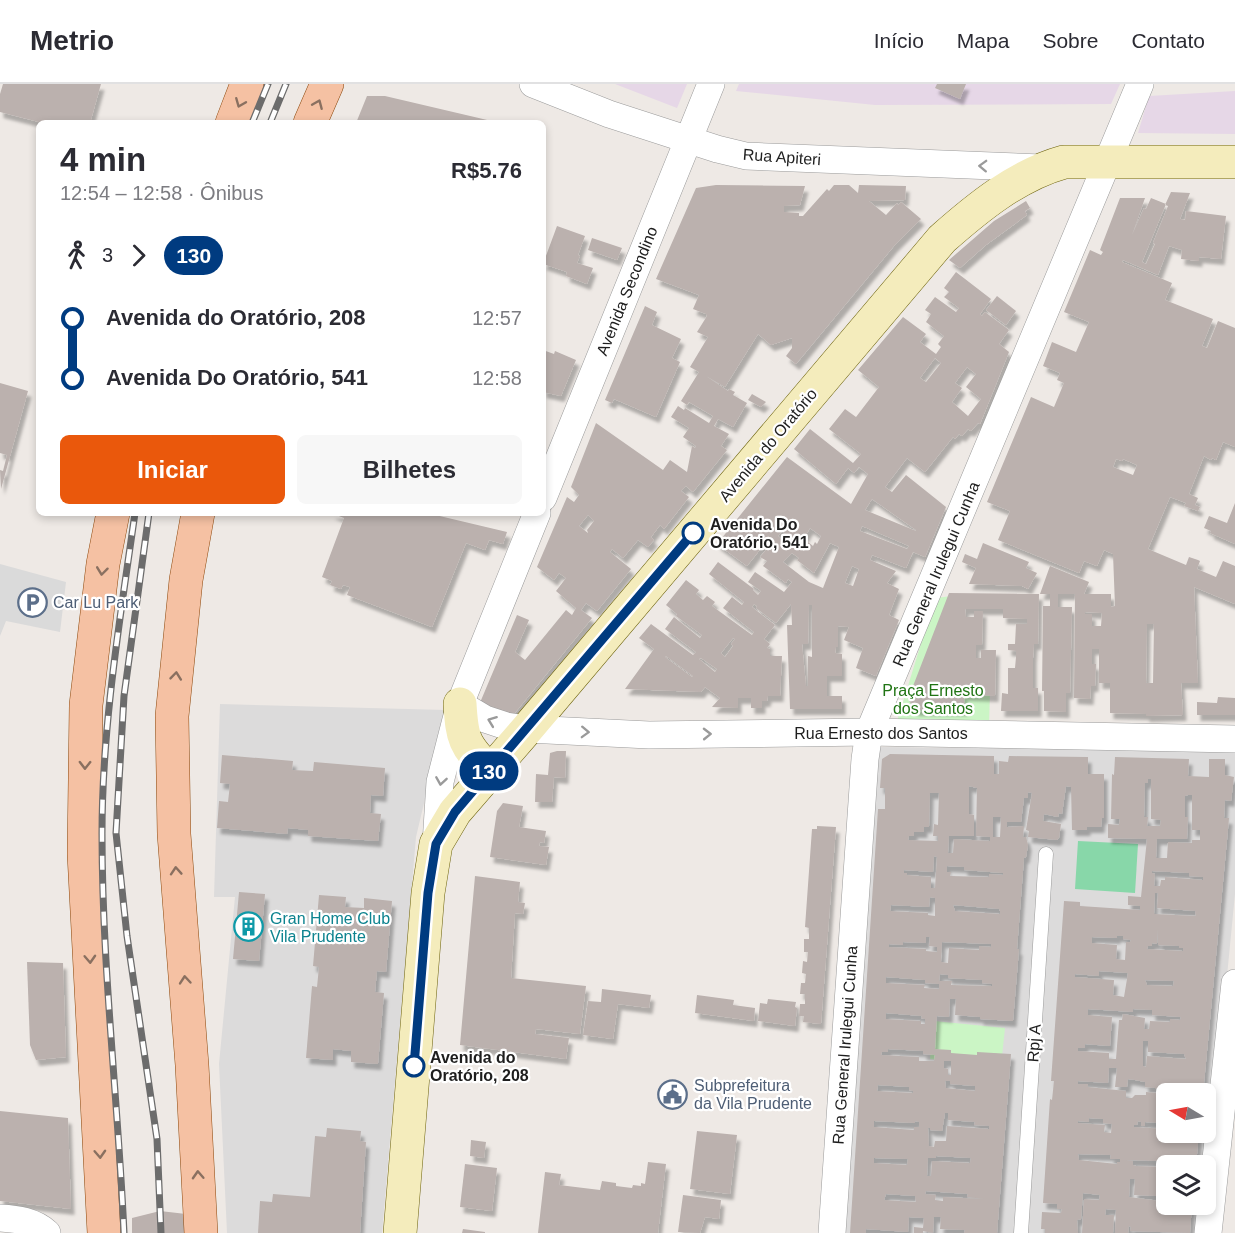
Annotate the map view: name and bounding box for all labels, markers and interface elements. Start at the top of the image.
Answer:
text: Metrio [30,25,114,56]
text: Início [874,29,924,52]
text: Mapa [957,29,1009,52]
text: Sobre [1042,29,1098,52]
text: Contato [1131,29,1205,52]
one-way arrow [235,97,247,108]
one-way arrow [311,99,323,110]
text: 4 min [60,141,146,178]
street label: Rua Apiteri [742,146,822,168]
text: R$5.76 [451,158,522,183]
one-way arrow [979,160,988,172]
text: 12:54 – 12:58 · Ônibus [60,182,263,204]
street label: Avenida Secondino [593,224,661,358]
icon: walk [60,239,93,272]
icon: forward [122,239,155,272]
text: 3 [102,244,113,266]
text: 130 [176,244,211,267]
text: Avenida do Oratório, 208 [106,305,366,330]
text: 12:57 [472,307,522,329]
text: Avenida Do Oratório, 541 [106,365,368,390]
text: 12:58 [472,367,522,389]
street label: Avenida do Oratório [716,385,820,505]
button: Iniciar [60,435,285,504]
button: Bilhetes [297,435,522,504]
street label: Rua General Irulegui Cunha [889,479,983,669]
place label: Avenida Do Oratório, 541 [710,516,809,551]
marker: Avenida Do Oratório, 541 [682,522,704,544]
one-way arrow [97,566,109,575]
parking icon: Car Lu Park [16,586,48,618]
place label: Car Lu Park [53,594,139,611]
one-way arrow [169,672,182,681]
park label: Praça Ernesto dos Santos [882,682,984,717]
one-way arrow [487,716,498,728]
one-way arrow [581,725,590,738]
street label: Rua Ernesto dos Santos [794,725,968,742]
one-way arrow [703,728,712,740]
line badge: 130 [454,752,524,790]
one-way arrow [79,760,92,769]
text: 130 [471,760,507,783]
one-way arrow [435,776,447,786]
one-way arrow [170,866,183,875]
place label: Gran Home Club Vila Prudente [270,910,390,945]
building icon: Gran Home Club Vila Prudente [233,911,265,943]
street label: Rua General Irulegui Cunha [830,945,860,1145]
one-way arrow [83,955,96,964]
one-way arrow [179,976,192,985]
street label: Rpj A [1024,1023,1044,1063]
place label: Avenida do Oratório, 208 [430,1049,529,1084]
marker: Avenida do Oratório, 208 [403,1055,425,1077]
place label: Subprefeitura da Vila Prudente [694,1077,812,1112]
public building icon: Subprefeitura da Vila Prudente [657,1078,689,1110]
north arrow [1156,1083,1216,1143]
map controls [1156,1083,1216,1215]
one-way arrow [93,1150,106,1159]
button: layers [1156,1155,1216,1215]
one-way arrow [192,1170,205,1179]

